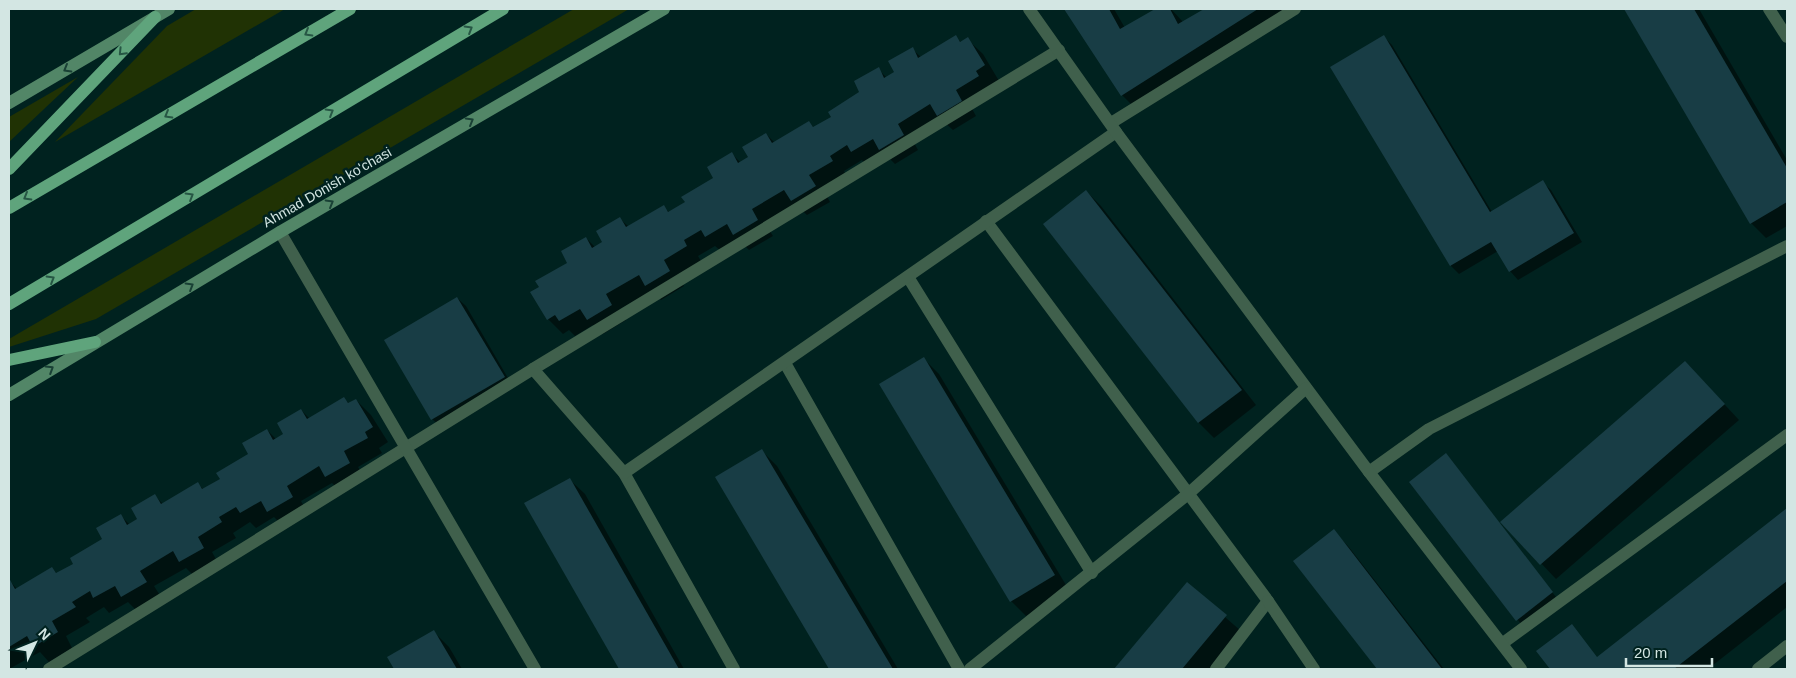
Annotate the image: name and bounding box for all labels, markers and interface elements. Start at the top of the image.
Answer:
one-way arrow [464,26,473,36]
one-way arrow [304,27,313,37]
one-way arrow [118,46,127,55]
one-way arrow [63,62,72,72]
one-way arrow [164,109,173,119]
one-way arrow [324,109,333,119]
one-way arrow [465,118,474,128]
street label: Ahmad Donish ko'chasi [260,144,394,230]
one-way arrow [24,191,33,201]
one-way arrow [185,192,194,202]
one-way arrow [324,199,333,209]
one-way arrow [45,276,54,286]
one-way arrow [184,282,193,292]
one-way arrow [45,366,54,376]
north arrow [10,618,60,668]
text: N [35,625,54,643]
scale bar [1626,636,1712,668]
text: 20 m [1634,644,1667,661]

